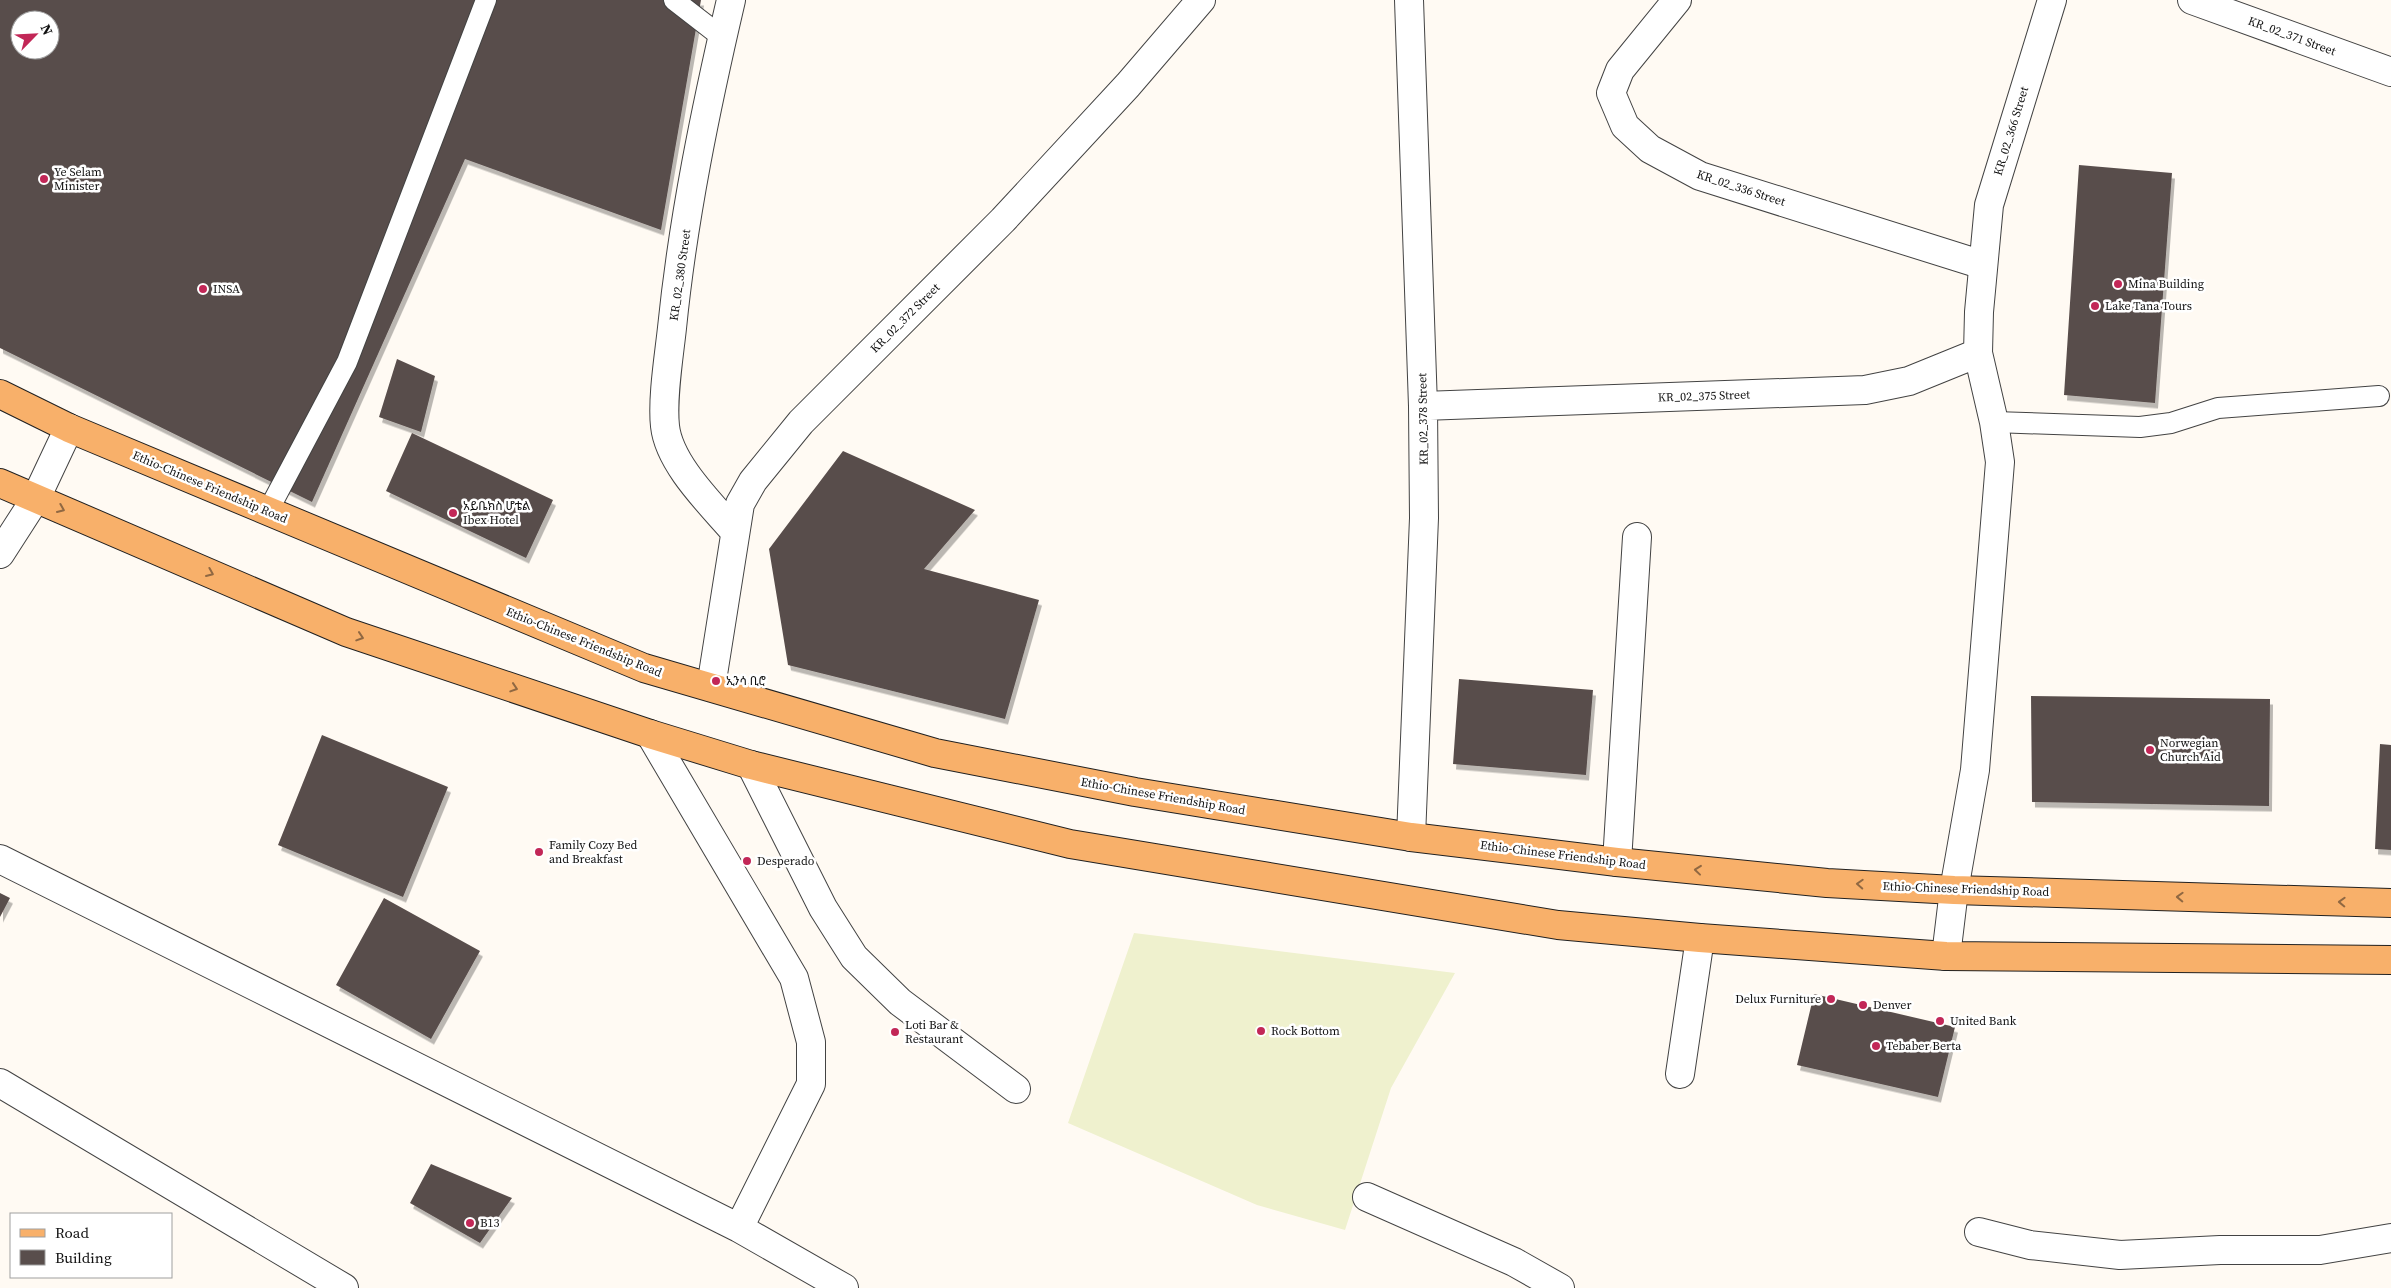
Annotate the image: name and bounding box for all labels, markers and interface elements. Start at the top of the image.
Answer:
north arrow [10,10,60,60]
street label: KR_02_371 Street [2246,13,2338,59]
text: N [36,21,58,38]
street label: KR_02_366 Street [1990,85,2032,177]
place label: Ye Selam Minister [54,164,102,194]
street label: KR_02_336 Street [1695,166,1787,210]
marker: Ye Selam Minister [38,173,50,185]
street label: KR_02_380 Street [666,228,694,322]
place label: Mina Building [2128,276,2204,292]
marker: Mina Building [2112,278,2124,290]
street label: KR_02_372 Street [867,280,943,356]
place label: INSA [213,281,240,297]
marker: INSA [197,283,209,295]
place label: Lake Tana Tours [2105,298,2192,314]
marker: Lake Tana Tours [2089,300,2101,312]
street label: KR_02_378 Street [1414,373,1432,465]
street label: KR_02_375 Street [1658,386,1750,406]
street label: Ethio-Chinese Friendship Road [130,447,290,527]
place label: አይቤክስ ሆቴል Ibex Hotel [463,498,530,528]
one-way arrow [56,502,65,513]
marker: አይቤክስ ሆቴል Ibex Hotel [447,507,459,519]
one-way arrow [205,567,214,578]
street label: Ethio-Chinese Friendship Road [504,603,664,681]
one-way arrow [355,631,363,641]
place label: ኢንሳ ቢሮ [726,673,766,689]
marker: ኢንሳ ቢሮ [710,675,722,687]
one-way arrow [509,682,517,692]
place label: Norwegian Church Aid [2160,735,2221,765]
marker: Norwegian Church Aid [2144,744,2156,756]
street label: Ethio-Chinese Friendship Road [1080,774,1247,818]
place label: Family Cozy Bed and Breakfast [549,837,638,867]
street label: Ethio-Chinese Friendship Road [1479,837,1647,873]
marker: Family Cozy Bed and Breakfast [533,846,545,858]
place label: Desperado [757,853,815,869]
marker: Desperado [741,855,753,867]
one-way arrow [1694,865,1702,876]
street label: Ethio-Chinese Friendship Road [1882,878,2050,900]
one-way arrow [1856,879,1864,890]
one-way arrow [2176,892,2184,902]
one-way arrow [2338,897,2346,907]
place label: Delux Furniture [1735,991,1821,1007]
marker: Delux Furniture [1825,993,1837,1005]
place label: Denver [1873,997,1912,1013]
marker: Denver [1857,999,1869,1011]
place label: United Bank [1950,1013,2017,1029]
marker: United Bank [1934,1015,1946,1027]
place label: Loti Bar & Restaurant [905,1017,963,1047]
place label: Rock Bottom [1271,1023,1340,1039]
marker: Rock Bottom [1255,1025,1267,1037]
marker: Loti Bar & Restaurant [889,1026,901,1038]
place label: Tebaber Berta [1886,1038,1962,1054]
marker: Tebaber Berta [1870,1040,1882,1052]
legend [10,1213,172,1278]
place label: B13 [480,1215,500,1231]
marker: B13 [464,1217,476,1229]
text: Road [55,1222,89,1243]
text: Building [55,1247,112,1268]

